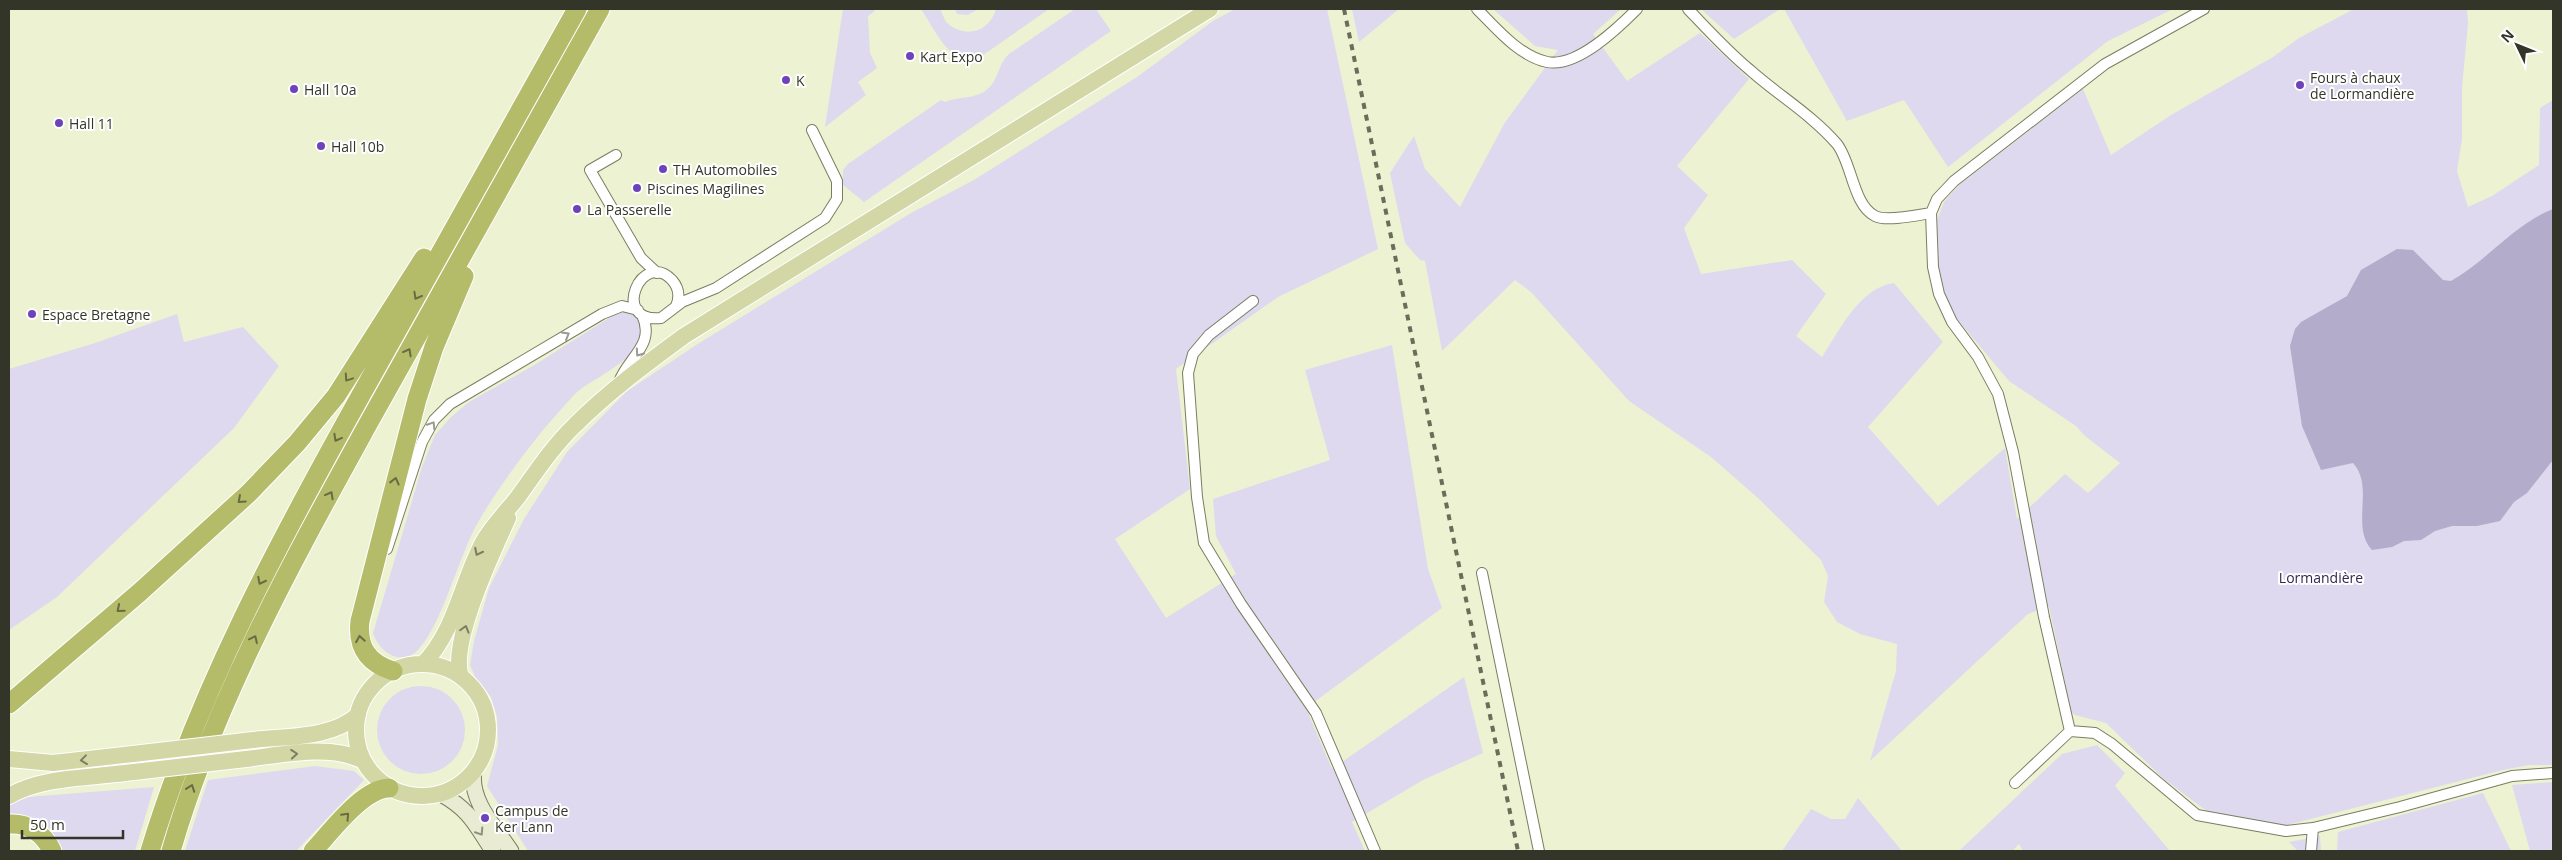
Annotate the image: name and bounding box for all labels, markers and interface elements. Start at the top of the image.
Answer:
north arrow [2492,20,2542,70]
text: N [2496,25,2518,46]
place label: Kart Expo [920,47,983,66]
marker: Kart Expo [904,50,916,62]
place label: Fours à chaux de Lormandière [2310,68,2415,103]
place label: K [796,71,805,90]
marker: K [780,74,792,86]
marker: Fours à chaux de Lormandière [2294,79,2306,91]
place label: Hall 10a [304,80,357,99]
marker: Hall 10a [288,83,300,95]
place label: Hall 11 [69,114,114,133]
marker: Hall 11 [53,117,65,129]
place label: Hall 10b [331,137,384,156]
marker: Hall 10b [315,140,327,152]
place label: TH Automobiles [673,160,777,179]
marker: TH Automobiles [657,163,669,175]
place label: Piscines Magilines [647,179,765,198]
marker: Piscines Magilines [631,182,643,194]
place label: La Passerelle [587,200,672,219]
marker: La Passerelle [571,203,583,215]
one-way arrow [413,290,423,299]
place label: Espace Bretagne [42,305,151,324]
marker: Espace Bretagne [26,308,38,320]
one-way arrow [560,332,569,342]
one-way arrow [636,347,645,357]
one-way arrow [402,349,412,358]
one-way arrow [345,373,354,382]
one-way arrow [425,421,435,430]
one-way arrow [334,432,344,441]
one-way arrow [389,478,399,486]
one-way arrow [323,491,333,500]
one-way arrow [237,494,246,503]
one-way arrow [474,547,484,556]
park label: Lormandière [2279,568,2363,587]
one-way arrow [257,576,267,585]
one-way arrow [117,603,126,612]
one-way arrow [460,626,470,634]
one-way arrow [248,635,258,644]
one-way arrow [356,635,366,644]
one-way arrow [291,748,299,759]
one-way arrow [80,754,88,765]
one-way arrow [185,784,195,793]
place label: Campus de Ker Lann [495,801,569,836]
scale bar [22,808,124,840]
one-way arrow [340,812,349,821]
marker: Campus de Ker Lann [479,812,491,824]
text: 50 m [30,814,65,834]
one-way arrow [474,826,483,835]

